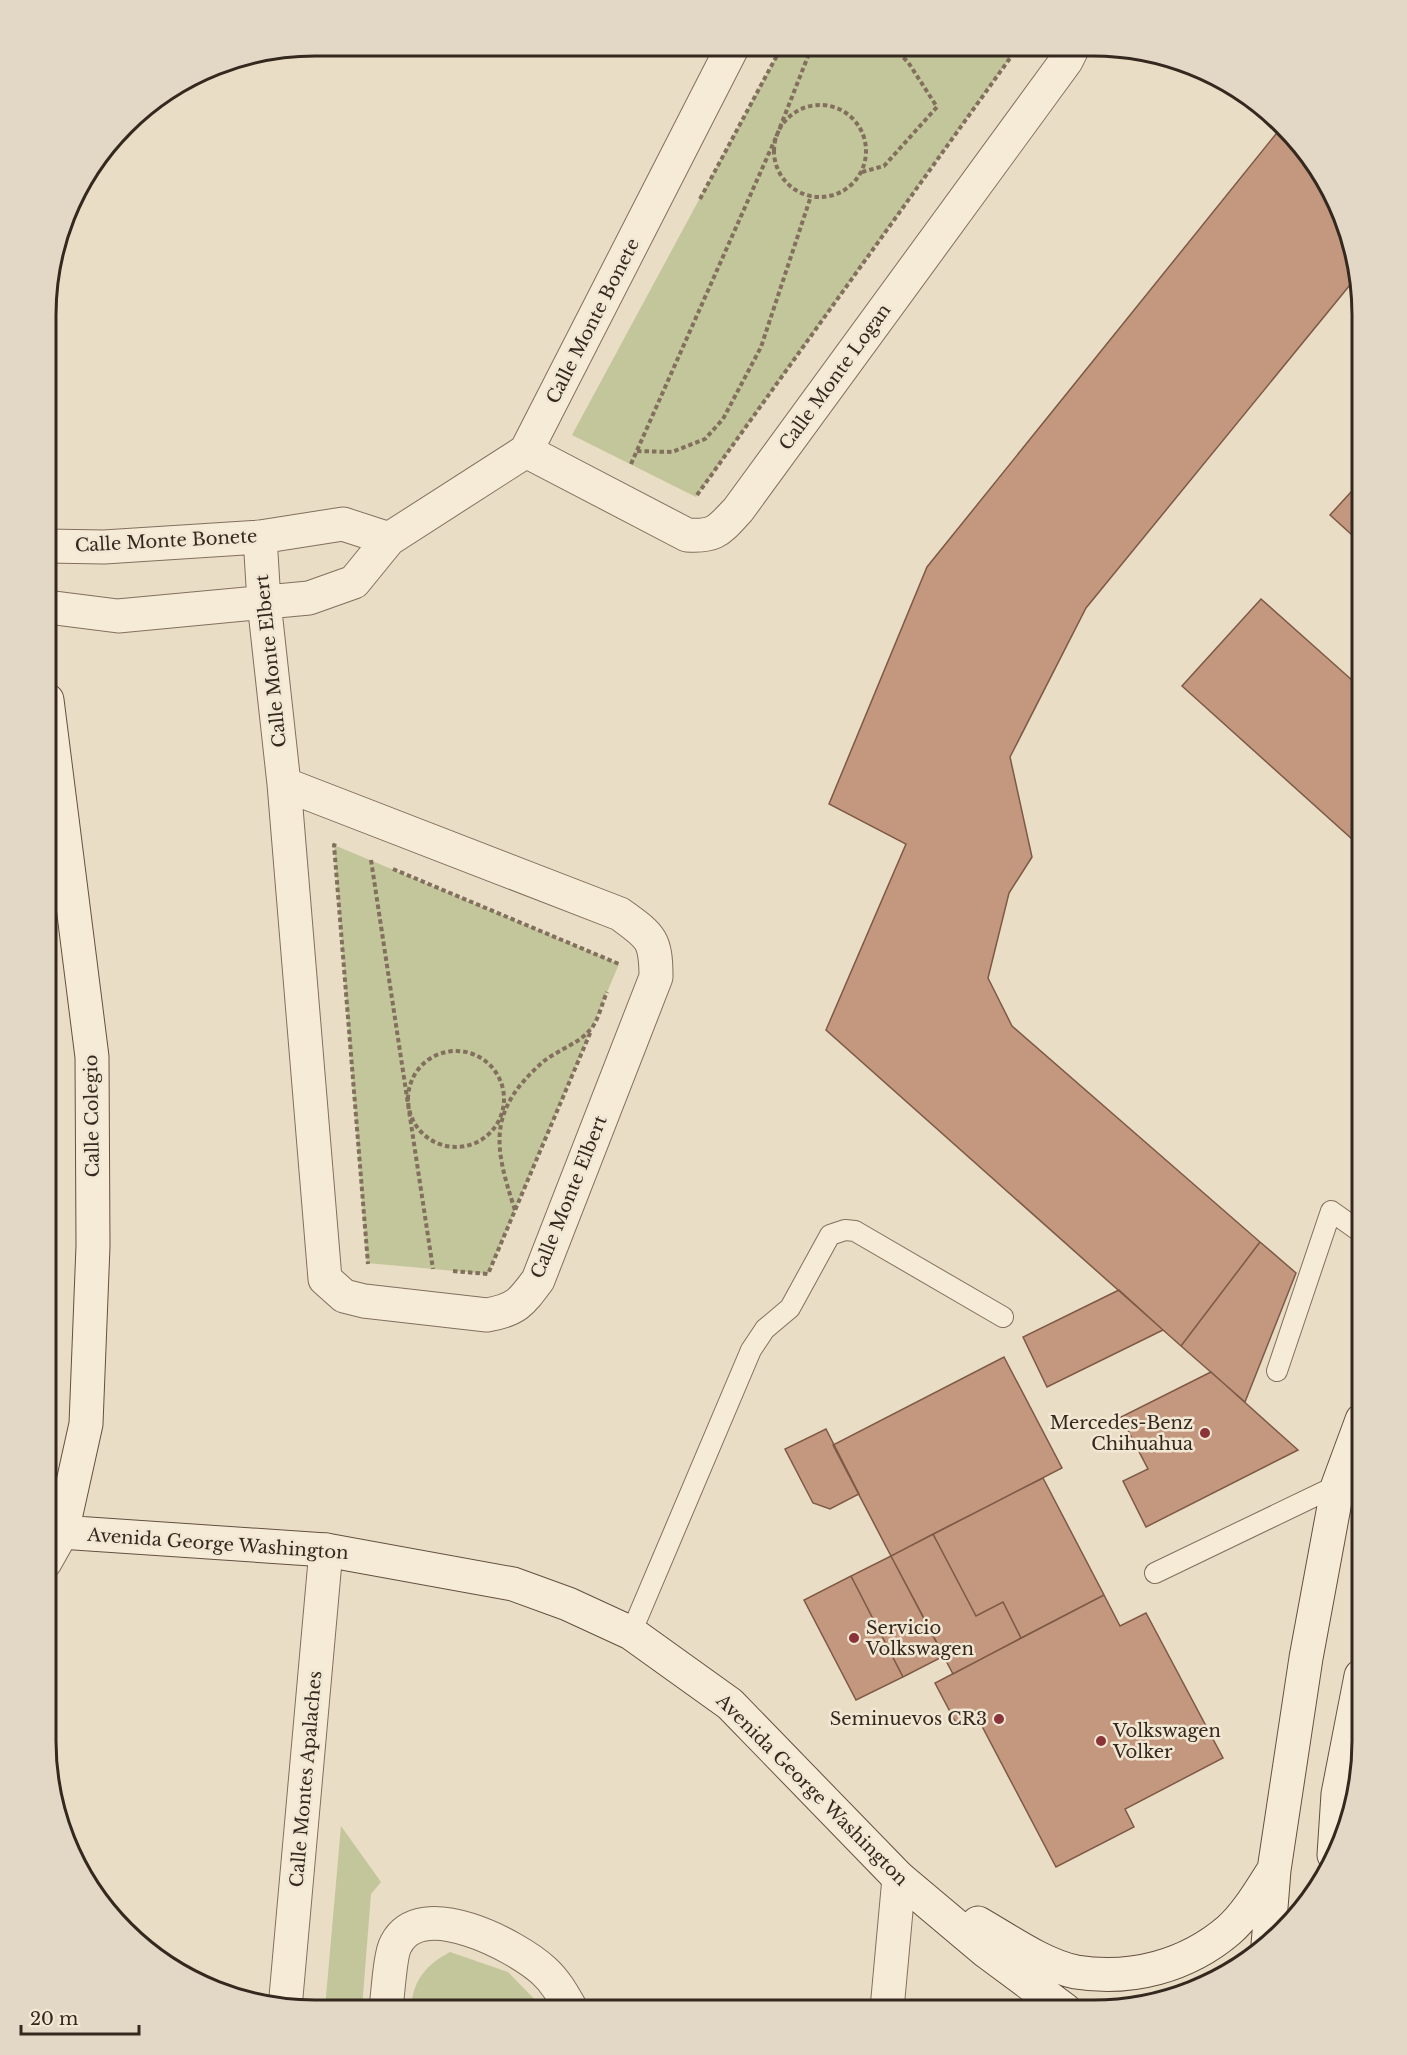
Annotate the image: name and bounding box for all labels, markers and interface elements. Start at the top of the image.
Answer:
street label: Calle Monte Bonete [542,235,644,407]
street label: Calle Monte Logan [775,300,895,454]
street label: Calle Monte Bonete [74,525,258,557]
street label: Calle Monte Elbert [251,573,291,748]
street label: Calle Colegio [80,1054,104,1178]
street label: Calle Monte Elbert [526,1112,612,1282]
place label: Mercedes-Benz Chihuahua [1050,1412,1193,1455]
marker: Mercedes-Benz Chihuahua [1198,1426,1212,1440]
street label: Avenida George Washington [86,1524,349,1564]
place label: Servicio Volkswagen [865,1617,974,1660]
marker: Servicio Volkswagen [847,1631,861,1645]
street label: Calle Montes Apalaches [286,1670,326,1888]
street label: Avenida George Washington [711,1689,912,1890]
place label: Seminuevos CR3 [830,1708,987,1730]
marker: Seminuevos CR3 [992,1712,1006,1726]
place label: Volkswagen Volker [1112,1720,1221,1763]
marker: Volkswagen Volker [1094,1734,1108,1748]
scale bar [21,1998,140,2036]
text: 20 m [30,2008,78,2030]

